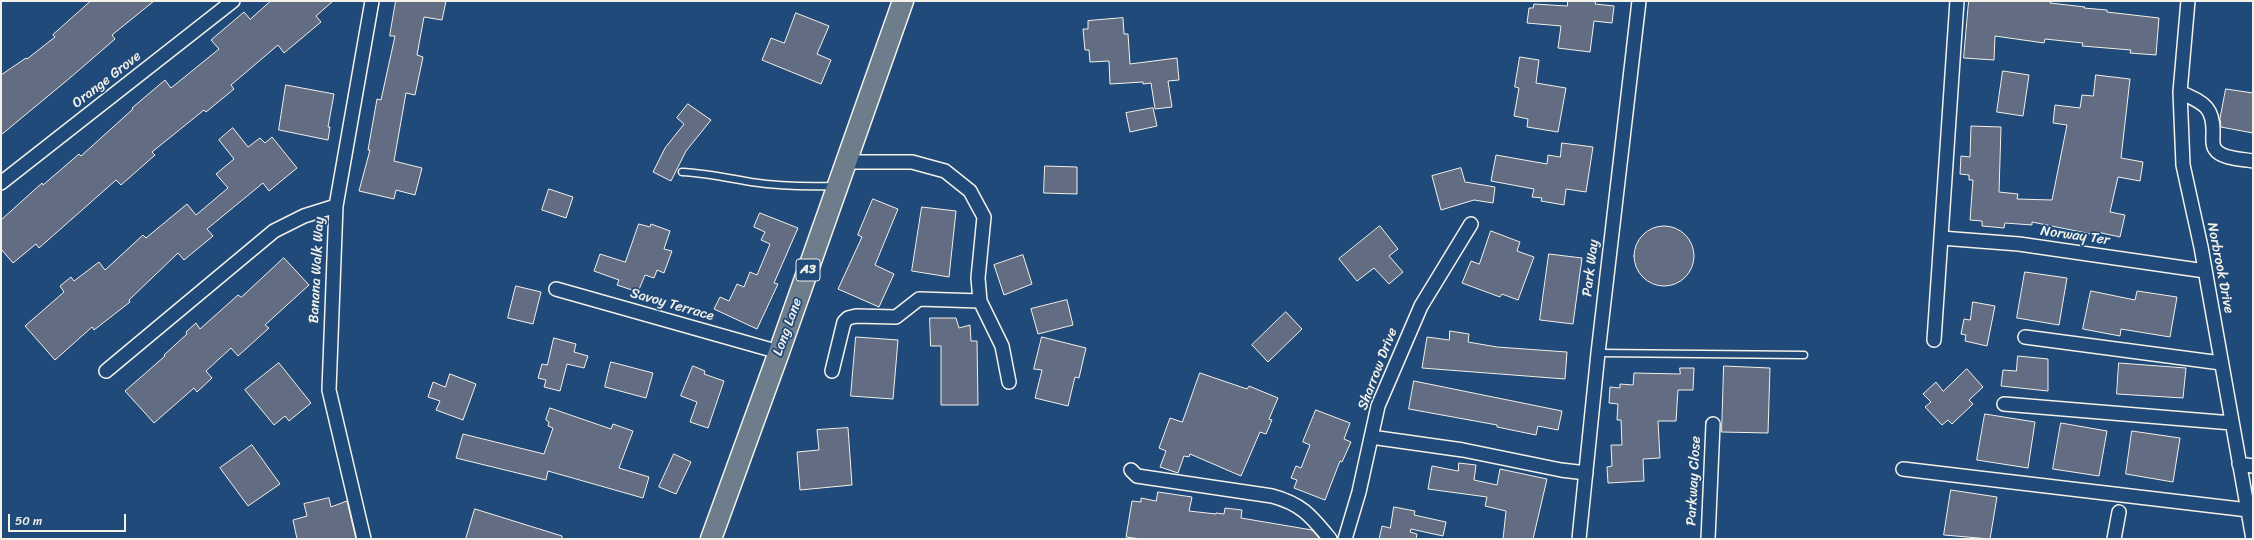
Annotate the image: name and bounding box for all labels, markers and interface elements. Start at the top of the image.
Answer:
street label: Orange Grove [69,48,145,112]
street label: Banana Walk Way [306,216,328,324]
street label: Norbrook Drive [2203,221,2237,315]
street label: Norway Ter [2039,223,2111,249]
street label: Park Way [1579,238,1603,298]
road number: A3 [796,259,820,281]
street label: Savoy Terrace [628,285,716,325]
street label: Long Lane [770,296,806,358]
street label: Sharrow Drive [1355,325,1401,413]
street label: Parkway Close [1683,436,1705,526]
scale bar [10,506,128,532]
text: 50 m [15,510,42,532]

